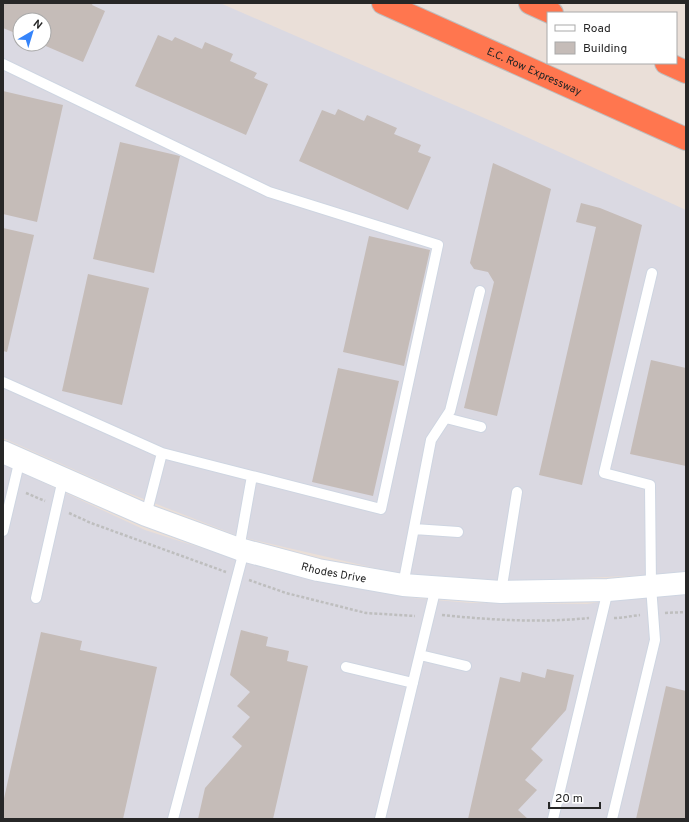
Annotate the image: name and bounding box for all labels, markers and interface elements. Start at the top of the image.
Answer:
north arrow [12,12,52,52]
legend [547,12,677,64]
text: N [30,17,45,33]
text: Road [583,21,611,37]
text: Building [583,41,627,57]
street label: E.C. Row Expressway [484,45,584,99]
street label: Rhodes Drive [300,560,367,586]
scale bar [549,784,600,810]
text: 20 m [555,791,583,807]

